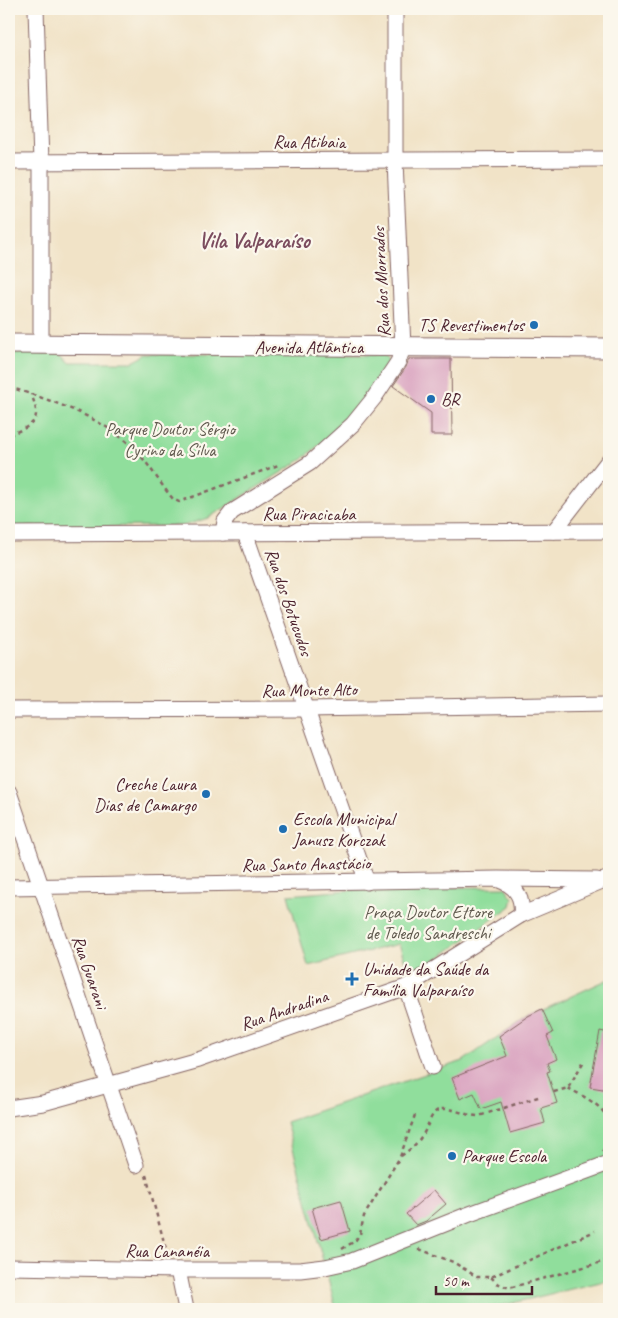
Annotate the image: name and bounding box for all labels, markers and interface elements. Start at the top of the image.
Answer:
street label: Rua Atibaia [273,131,347,153]
street label: Rua dos Morrados [367,224,395,338]
district label: Vila Valparaíso [198,227,312,255]
place label: TS Revestimentos [418,314,526,336]
marker: TS Revestimentos [528,319,540,331]
street label: Avenida Atlântica [255,336,365,358]
place label: BR [441,388,461,410]
marker: BR [425,393,437,405]
park label: Parque Doutor Sérgio Cyrino da Silva [105,418,236,461]
street label: Rua Piracicaba [263,503,357,525]
street label: Rua dos Botucudos [260,545,318,660]
street label: Rua Monte Alto [261,678,358,702]
place label: Creche Laura Dias de Camargo [94,773,198,816]
marker: Creche Laura Dias de Camargo [200,788,212,800]
place label: Escola Municipal Janusz Korczak [292,808,397,851]
marker: Escola Municipal Janusz Korczak [277,823,289,835]
street label: Rua Santo Anastácio [241,852,372,876]
park label: Praça Doutor Ettore de Toledo Sandreschi [364,901,493,944]
street label: Rua Guarani [67,932,114,1014]
place label: Unidade da Saúde da Família Valparaíso [363,958,490,1001]
marker: Unidade da Saúde da Família Valparaíso [345,972,359,986]
street label: Rua Andradina [237,984,332,1035]
place label: Parque Escola [462,1145,548,1167]
marker: Parque Escola [446,1150,458,1162]
street label: Rua Cananéia [125,1240,211,1262]
scale bar [436,1263,532,1295]
text: 50 m [443,1272,470,1291]

